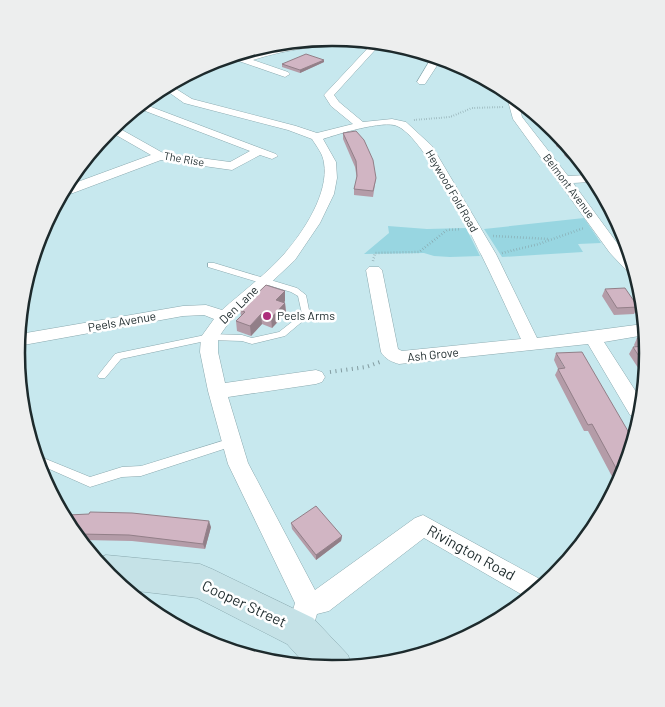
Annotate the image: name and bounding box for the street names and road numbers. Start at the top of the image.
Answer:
street label: Heywood Fold Road [424,147,481,234]
street label: The Rise [163,149,205,168]
street label: Belmont Avenue [541,151,598,221]
street label: Den Lane [216,282,261,326]
street label: Peels Avenue [87,308,157,334]
street label: Ash Grove [406,344,459,364]
street label: Rivington Road [424,521,519,584]
street label: Cooper Street [199,576,289,630]

